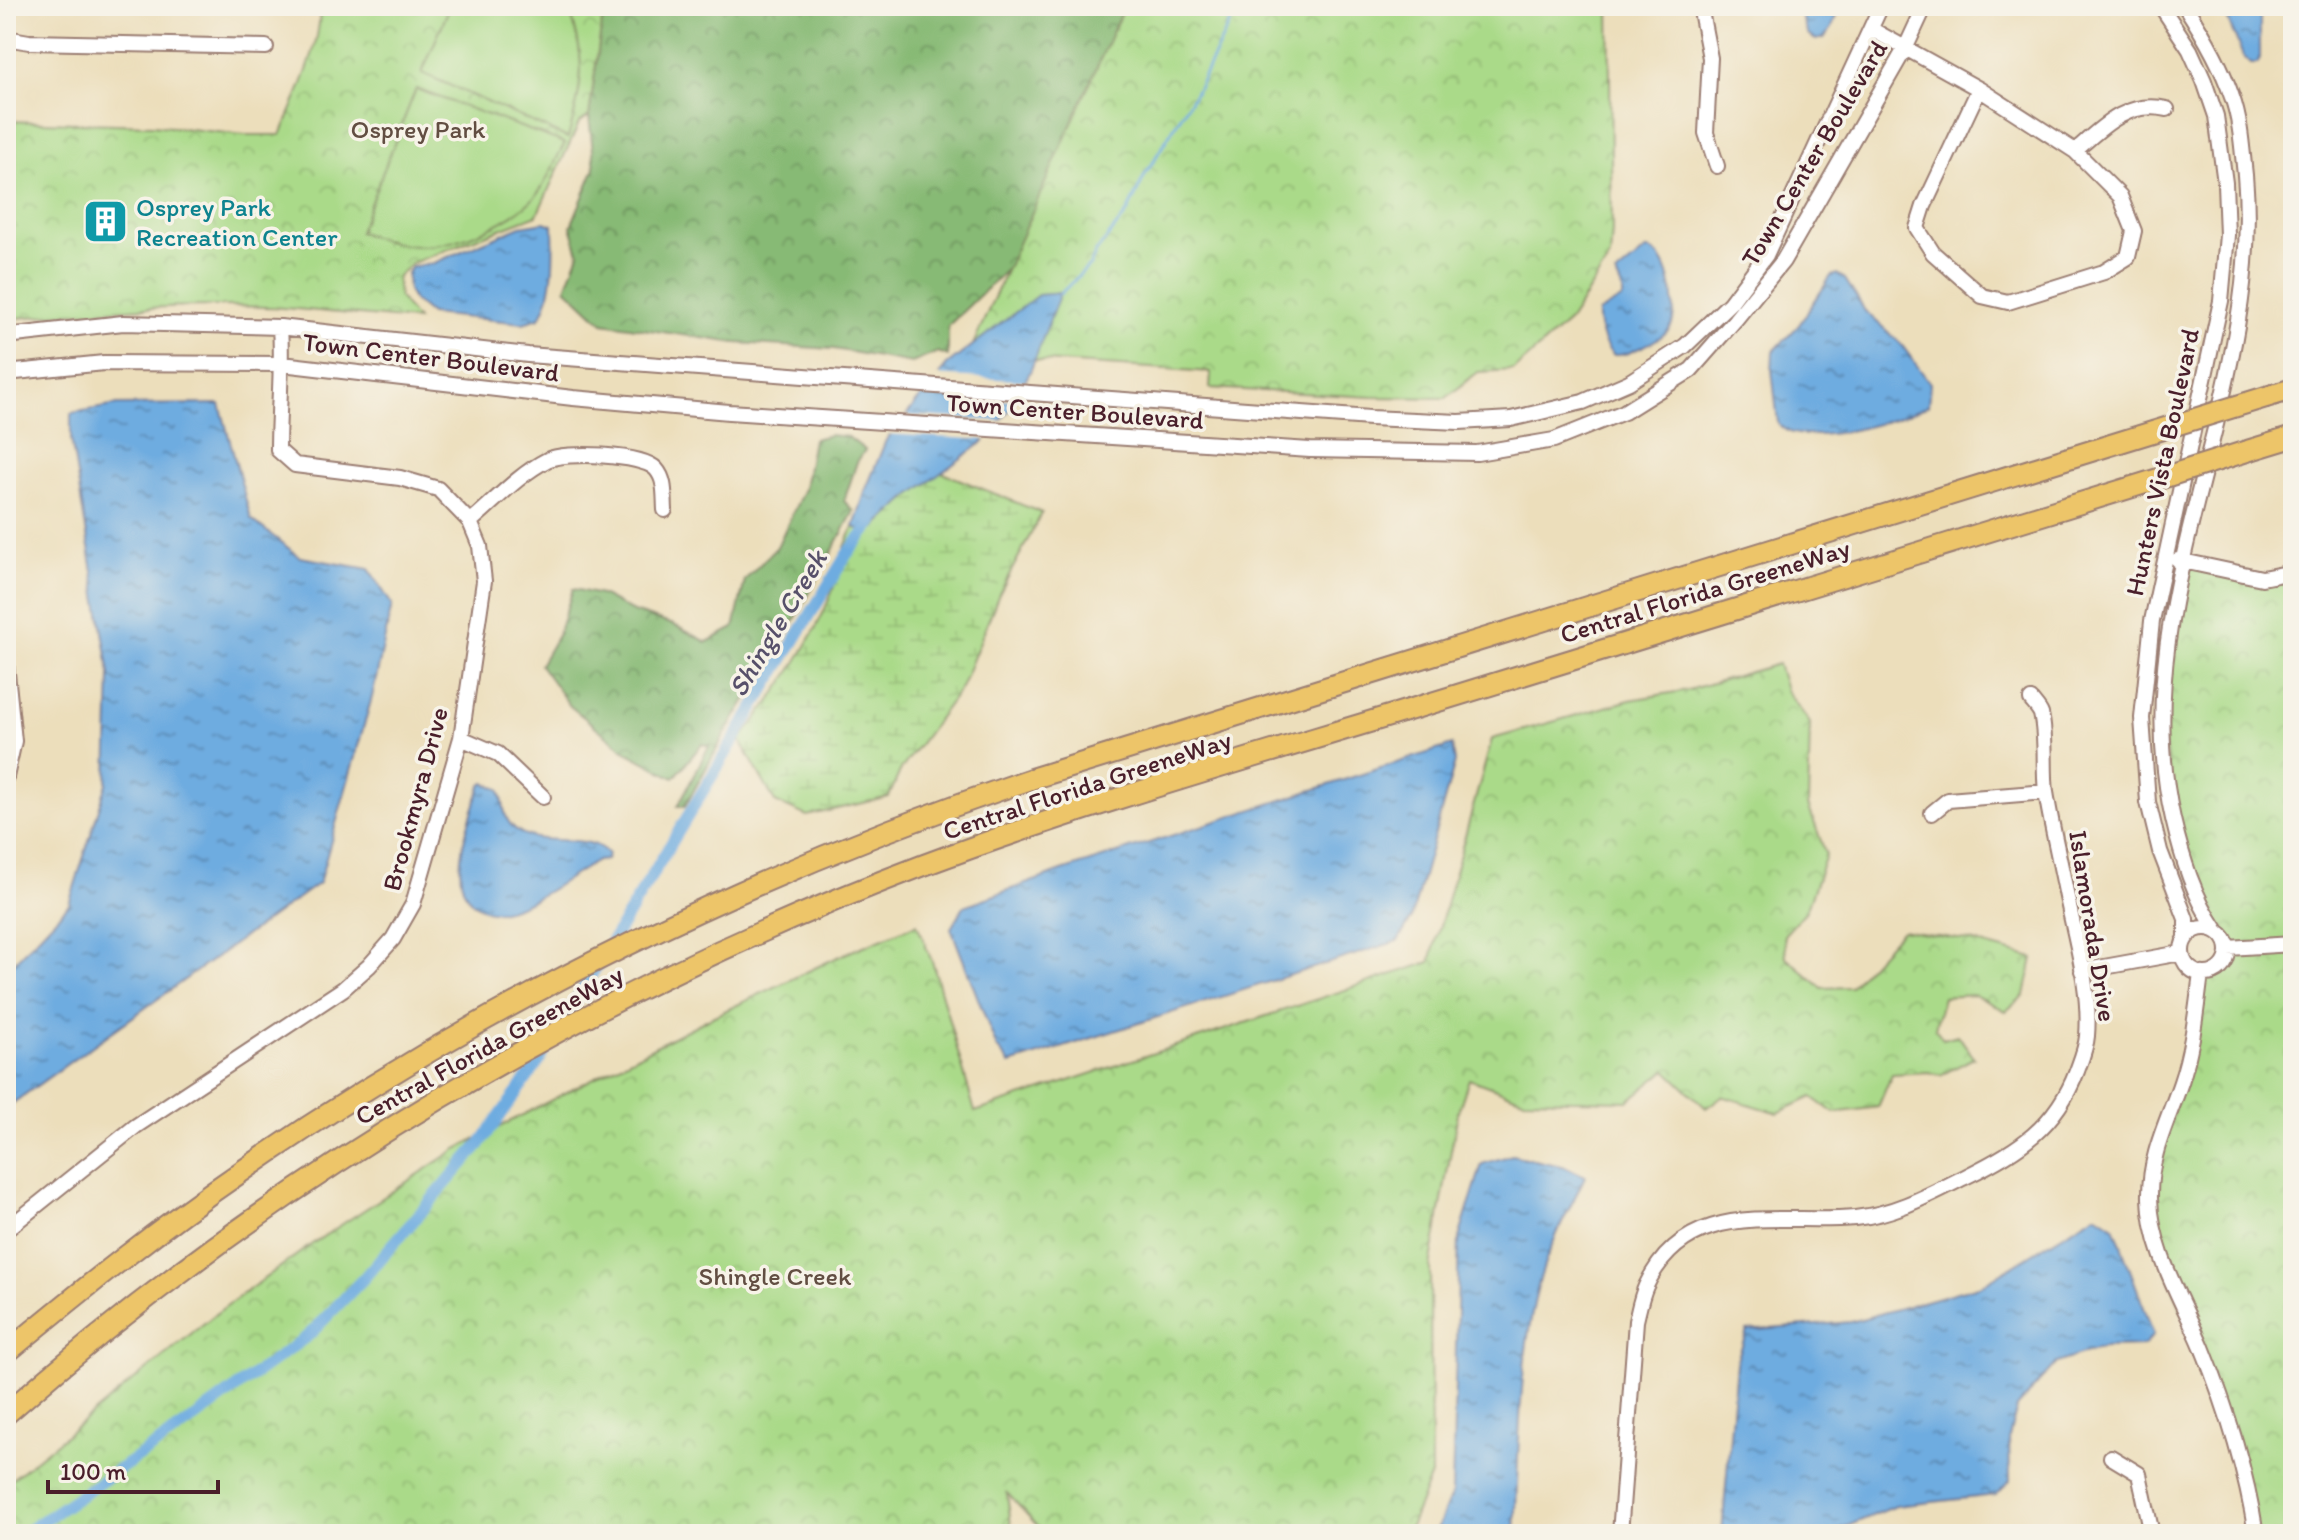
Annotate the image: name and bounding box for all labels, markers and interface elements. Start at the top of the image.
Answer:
street label: Town Center Boulevard [1734,34,1894,272]
park label: Osprey Park [351,113,486,145]
place label: Osprey Park Recreation Center [136,191,338,253]
building icon: Osprey Park Recreation Center [81,198,129,246]
street label: Town Center Boulevard [301,325,561,389]
street label: Hunters Vista Boulevard [2118,325,2206,599]
street label: Town Center Boulevard [945,386,1205,436]
street label: Central Florida GreeneWay [1556,532,1854,650]
water label: Shingle Creek [720,542,835,702]
street label: Brookmyra Drive [375,704,455,894]
street label: Central Florida GreeneWay [939,723,1235,847]
street label: Islamorada Drive [2062,828,2124,1024]
street label: Central Florida GreeneWay [349,958,629,1132]
park label: Shingle Creek [699,1260,852,1292]
scale bar [48,1444,218,1494]
text: 100 m [60,1457,126,1486]

